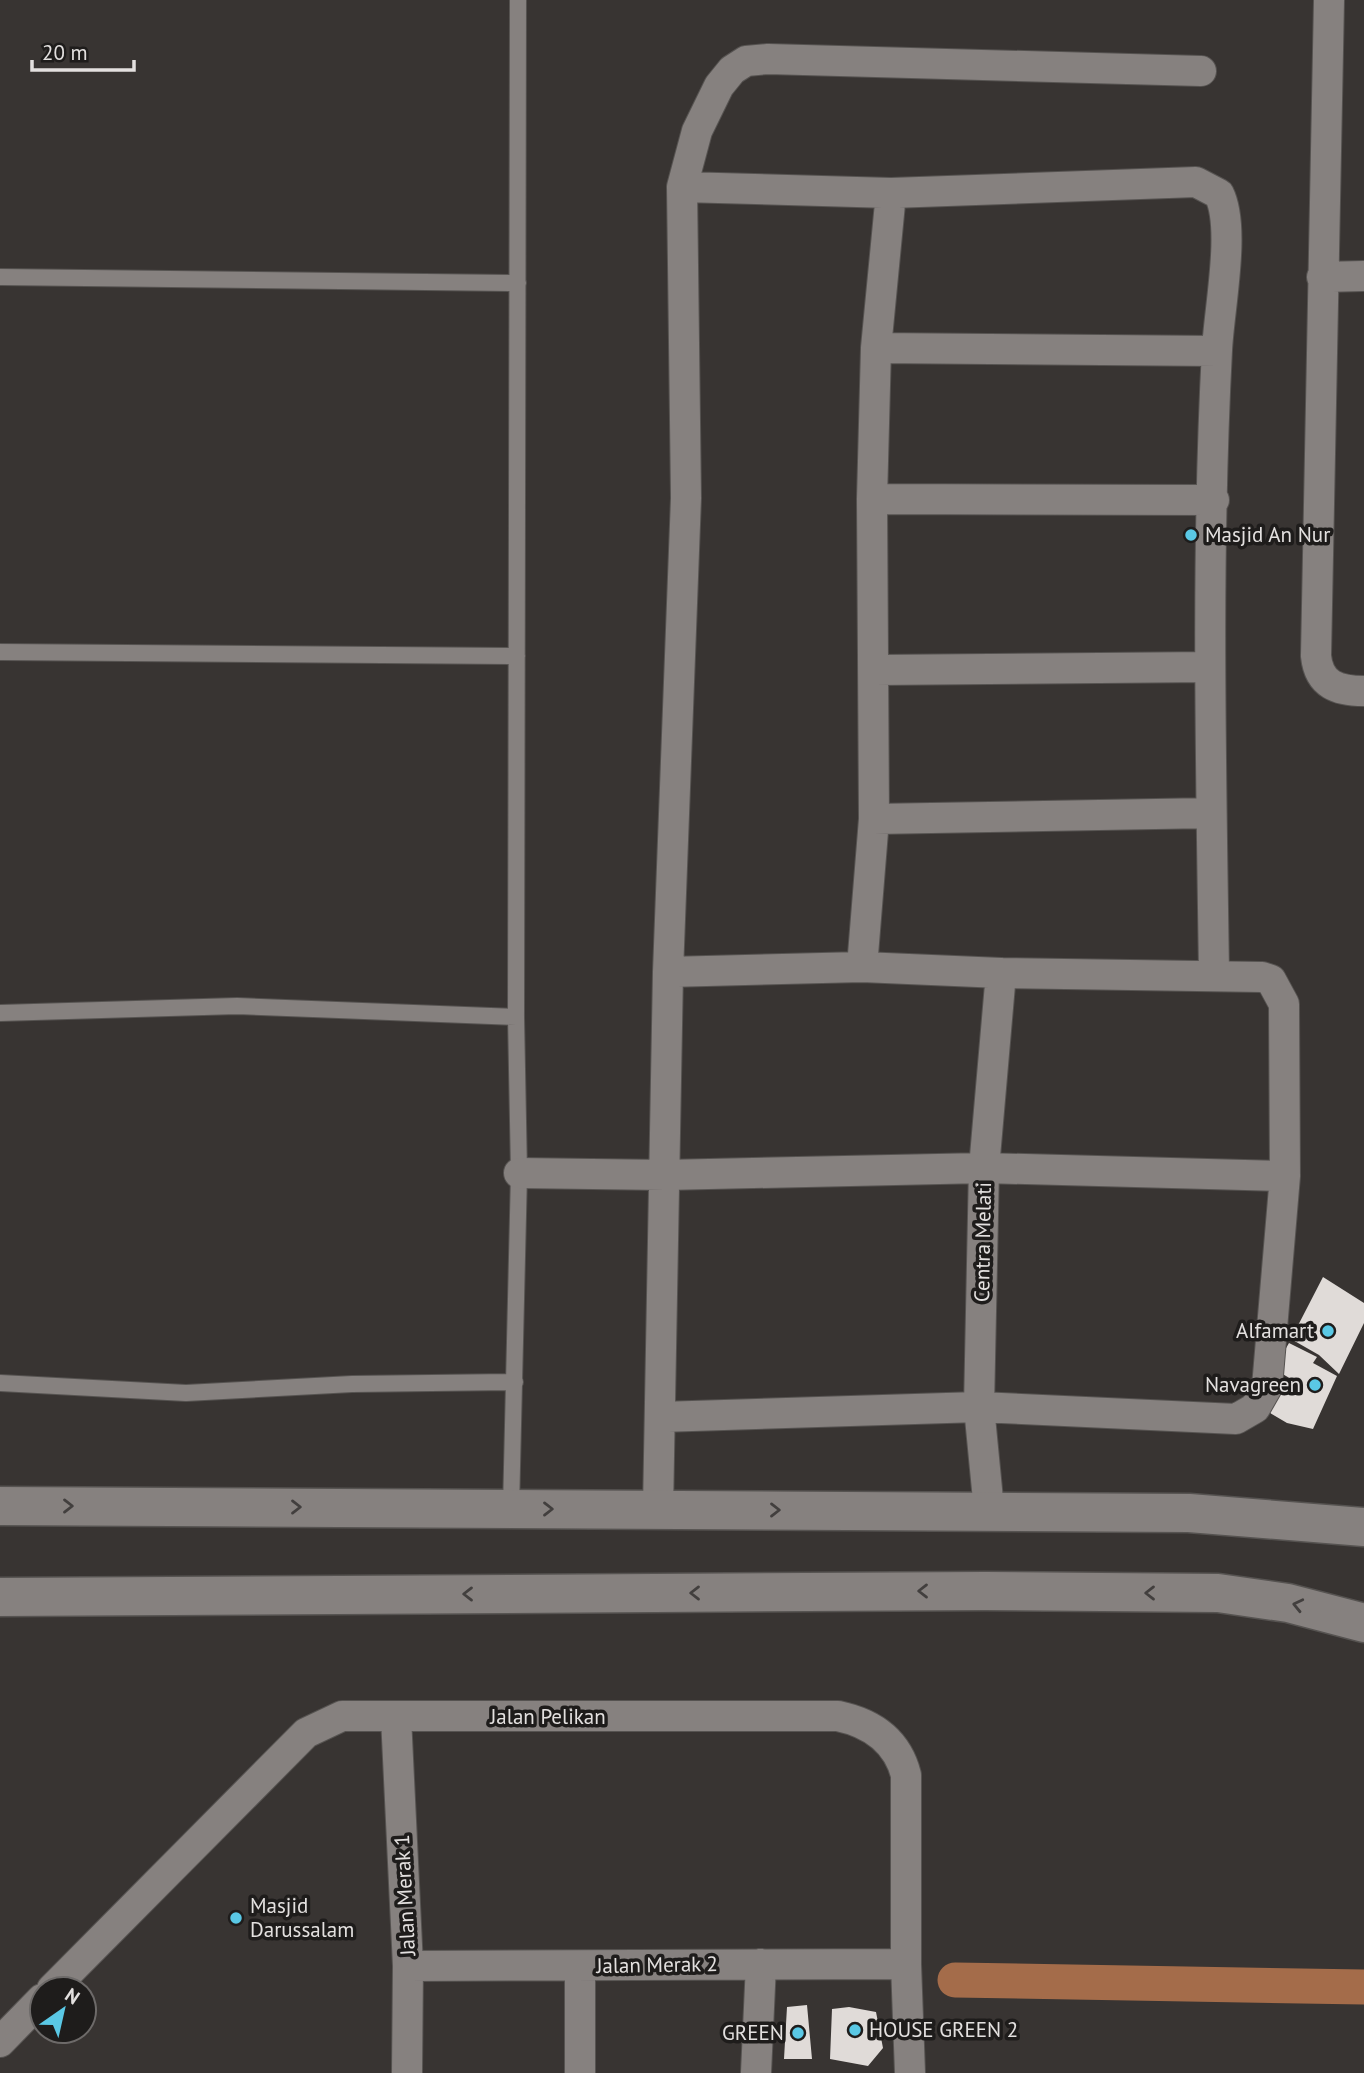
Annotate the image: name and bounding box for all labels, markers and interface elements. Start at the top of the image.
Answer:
scale bar [32,28,133,72]
text: 20 m [42,39,88,66]
place label: Masjid An Nur [1205,521,1330,548]
marker: Masjid An Nur [1183,527,1199,543]
street label: Centra Melati [968,1182,997,1302]
place label: Alfamart [1236,1317,1314,1344]
marker: Alfamart [1320,1323,1336,1339]
place label: Navagreen [1205,1371,1301,1398]
marker: Navagreen [1307,1377,1323,1393]
one-way arrow [63,1498,74,1514]
one-way arrow [291,1499,301,1515]
one-way arrow [543,1501,553,1517]
one-way arrow [770,1502,781,1518]
one-way arrow [917,1583,927,1599]
one-way arrow [689,1585,700,1601]
one-way arrow [1144,1585,1155,1601]
one-way arrow [462,1586,472,1602]
one-way arrow [1292,1599,1304,1614]
street label: Jalan Pelikan [489,1703,606,1730]
street label: Jalan Merak 1 [388,1834,421,1957]
place label: Masjid Darussalam [250,1892,354,1943]
marker: Masjid Darussalam [228,1910,244,1926]
street label: Jalan Merak 2 [595,1950,718,1979]
north arrow [28,1975,98,2045]
text: N [61,1982,84,2009]
place label: HOUSE GREEN 2 [869,2016,1018,2043]
place label: GREEN [722,2019,784,2046]
marker: HOUSE GREEN 2 [847,2022,863,2038]
marker: GREEN [790,2025,806,2041]

